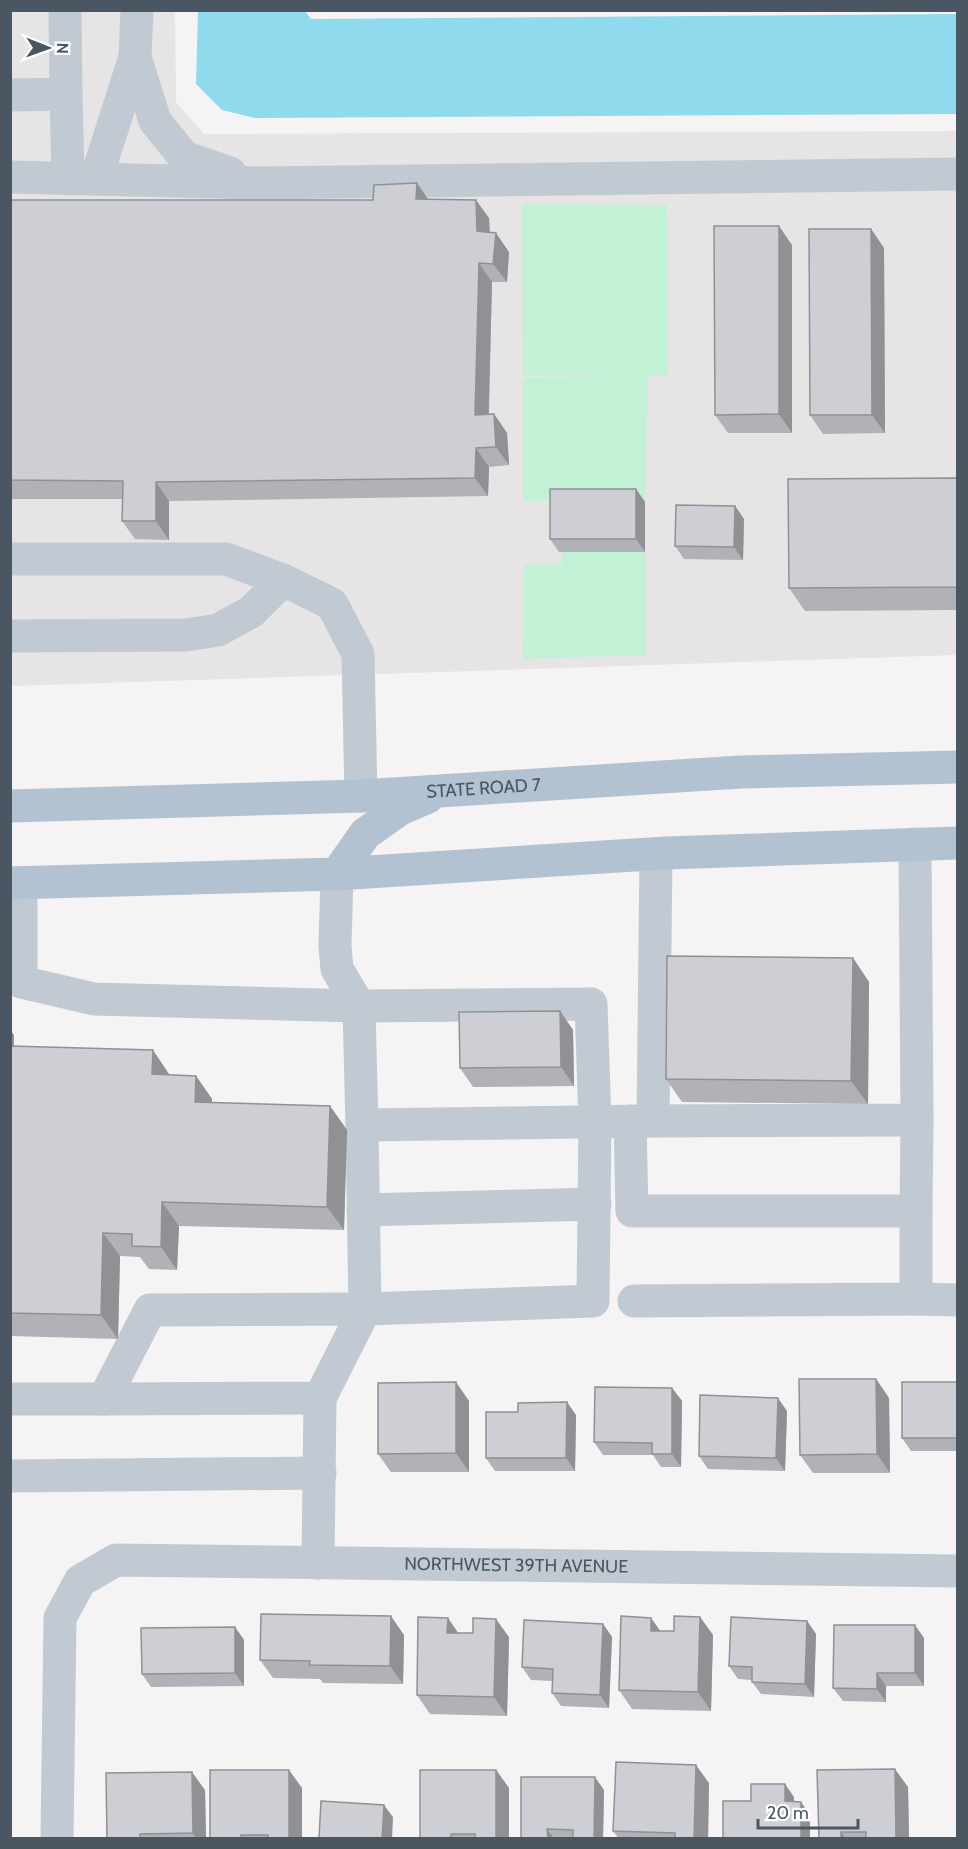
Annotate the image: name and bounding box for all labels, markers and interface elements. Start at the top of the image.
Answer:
north arrow [18,18,78,78]
text: N [53,42,72,54]
street label: STATE ROAD 7 [426,774,542,803]
street label: NORTHWEST 39TH AVENUE [404,1553,628,1578]
scale bar [758,1792,858,1830]
text: 20 m [767,1802,809,1824]

